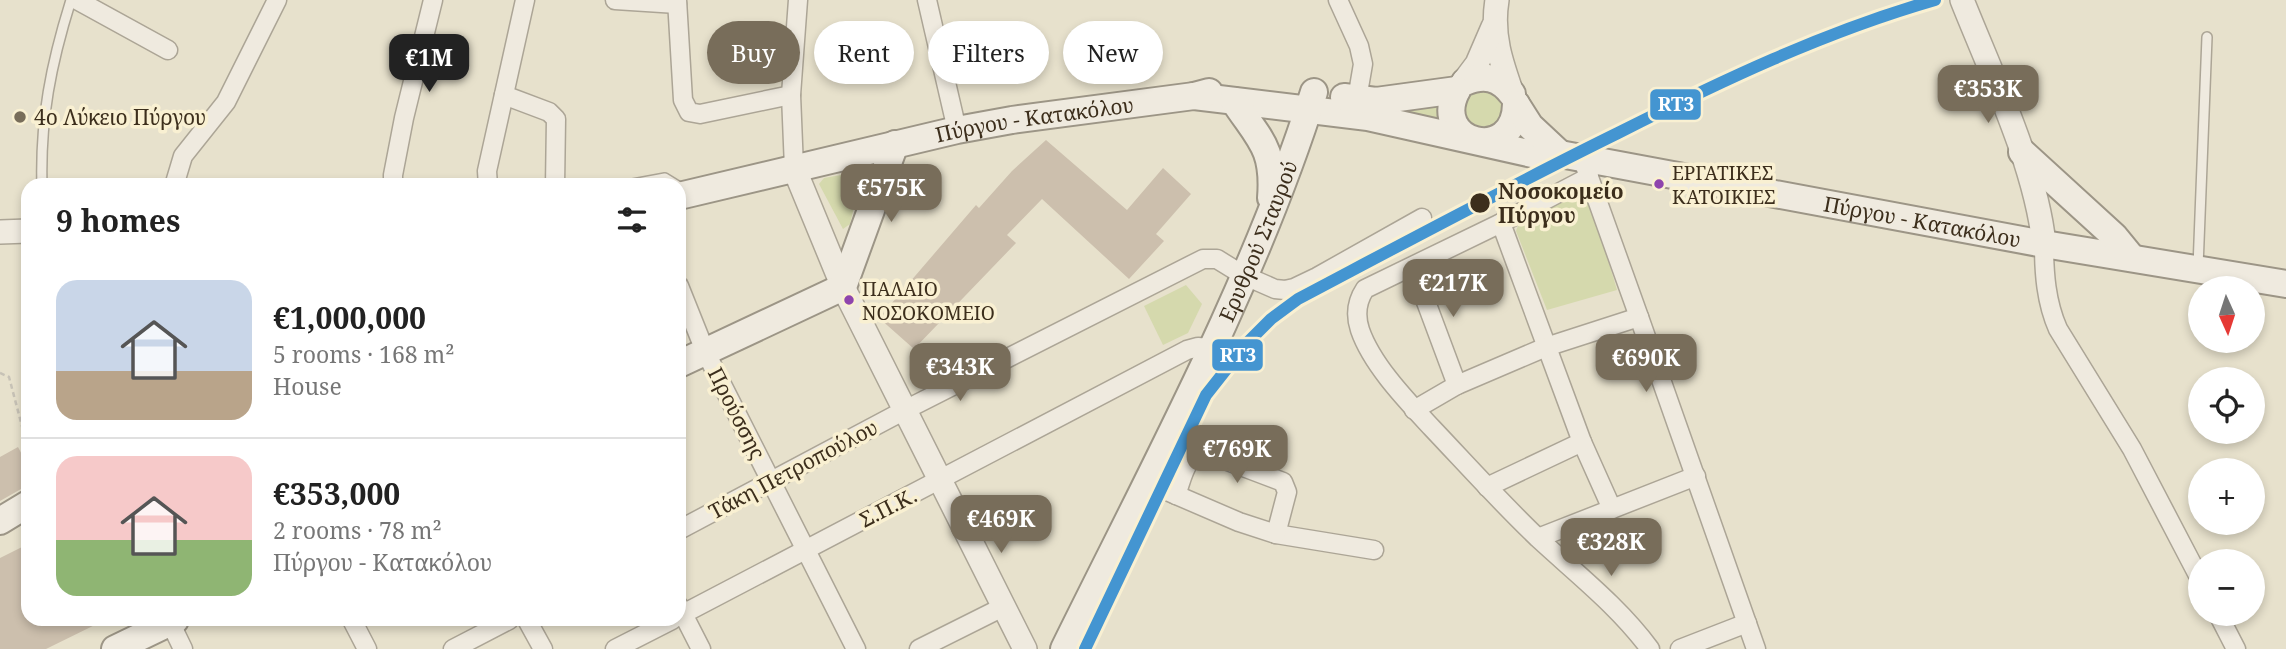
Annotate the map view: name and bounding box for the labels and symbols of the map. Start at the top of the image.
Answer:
pin: €1M [395,34,463,94]
pin: €353K [1939,66,2037,125]
line badge: RT3 [1649,88,1702,121]
street label: Πύργου - Κατακόλου [933,90,1135,149]
text: RT3 [1658,91,1694,117]
place label: 4ο Λύκειο Πύργου [34,103,206,131]
marker: 4ο Λύκειο Πύργου [12,109,28,125]
street label: Ερυθρού Σταυρού [1212,157,1304,326]
place label: ΕΡΓΑΤΙΚΕΣ ΚΑΤΟΙΚΙΕΣ [1672,160,1776,210]
pin: €575K [842,164,940,224]
place label: Νοσοκομείο Πύργου [1498,177,1624,229]
marker: ΕΡΓΑΤΙΚΕΣ ΚΑΤΟΙΚΙΕΣ [1652,177,1666,191]
street label: Πύργου - Κατακόλου [1821,189,2023,253]
marker: Νοσοκομείο Πύργου [1468,191,1492,215]
pin: €217K [1404,260,1502,319]
place label: ΠΑΛΑΙΟ ΝΟΣΟΚΟΜΕΙΟ [862,276,995,326]
north arrow [2188,276,2264,354]
marker: ΠΑΛΑΙΟ ΝΟΣΟΚΟΜΕΙΟ [842,293,856,307]
pin: €690K [1597,334,1695,394]
line badge: RT3 [1211,338,1264,372]
text: RT3 [1220,342,1256,368]
pin: €343K [911,344,1009,403]
street label: Προύσσης [702,362,772,464]
street label: Τάκη Πετροπούλου [704,413,882,525]
pin: €769K [1188,426,1286,485]
street label: Σ.Π.Κ. [855,481,921,533]
pin: €469K [952,496,1050,555]
pin: €328K [1562,518,1660,578]

